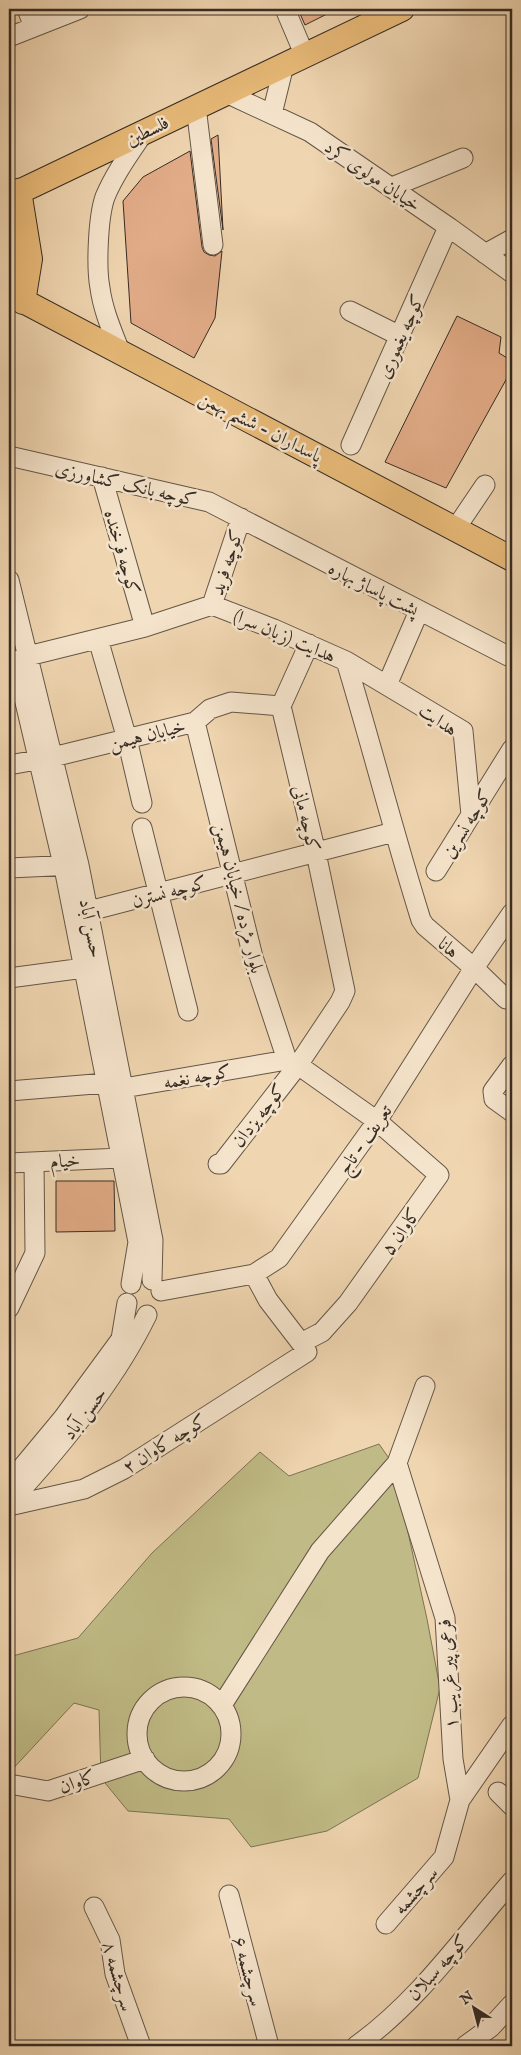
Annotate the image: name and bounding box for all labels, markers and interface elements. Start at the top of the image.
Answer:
street label: فلسطین [122,111,173,152]
street label: خیابان مولوی کرد [319,136,425,218]
street label: کوچه یغموری [373,291,431,383]
street label: پاسداران - ششم بهمن [192,386,327,475]
street label: کوچه بانک کشاورزی [53,457,198,513]
street label: کوچه فرخنده [98,507,145,598]
street label: کوچه فرید [206,527,250,599]
street label: پشت پاساژ بهاره [324,557,424,624]
street label: هدایت (زبان سرا) [229,604,339,669]
street label: هدایت [414,699,462,742]
street label: خیابان هیمن [107,715,188,757]
street label: کوچه مانی [286,783,324,854]
street label: کوچه نسرین [437,785,498,863]
street label: بلوار مژده / خیابان هیمن [208,821,268,976]
street label: کوچه نسترن [129,871,210,914]
street label: حسن آباد [73,897,108,960]
street label: هانا [432,933,463,964]
street label: کوچه نغمه [162,1060,233,1096]
street label: کوچه یزدان [227,1079,292,1153]
street label: تعریف - تاج [333,1100,402,1182]
street label: خیام [49,1149,81,1178]
street label: کاوان ۵ [377,1204,427,1261]
street label: حسن آباد [58,1383,113,1445]
street label: کوچه کاوان ۲ [119,1409,211,1480]
street label: فرعی پیر غریب ۱ [433,1618,465,1730]
street label: کاوان [56,1766,99,1800]
street label: سرچشمه [389,1862,444,1920]
street label: کوچه سبلان [402,1930,475,2007]
street label: سرچشمه ۶ [226,1934,268,2009]
street label: سرچشمه ۸ [96,1939,138,2014]
north arrow [448,1982,498,2032]
text: N [456,1987,477,2010]

